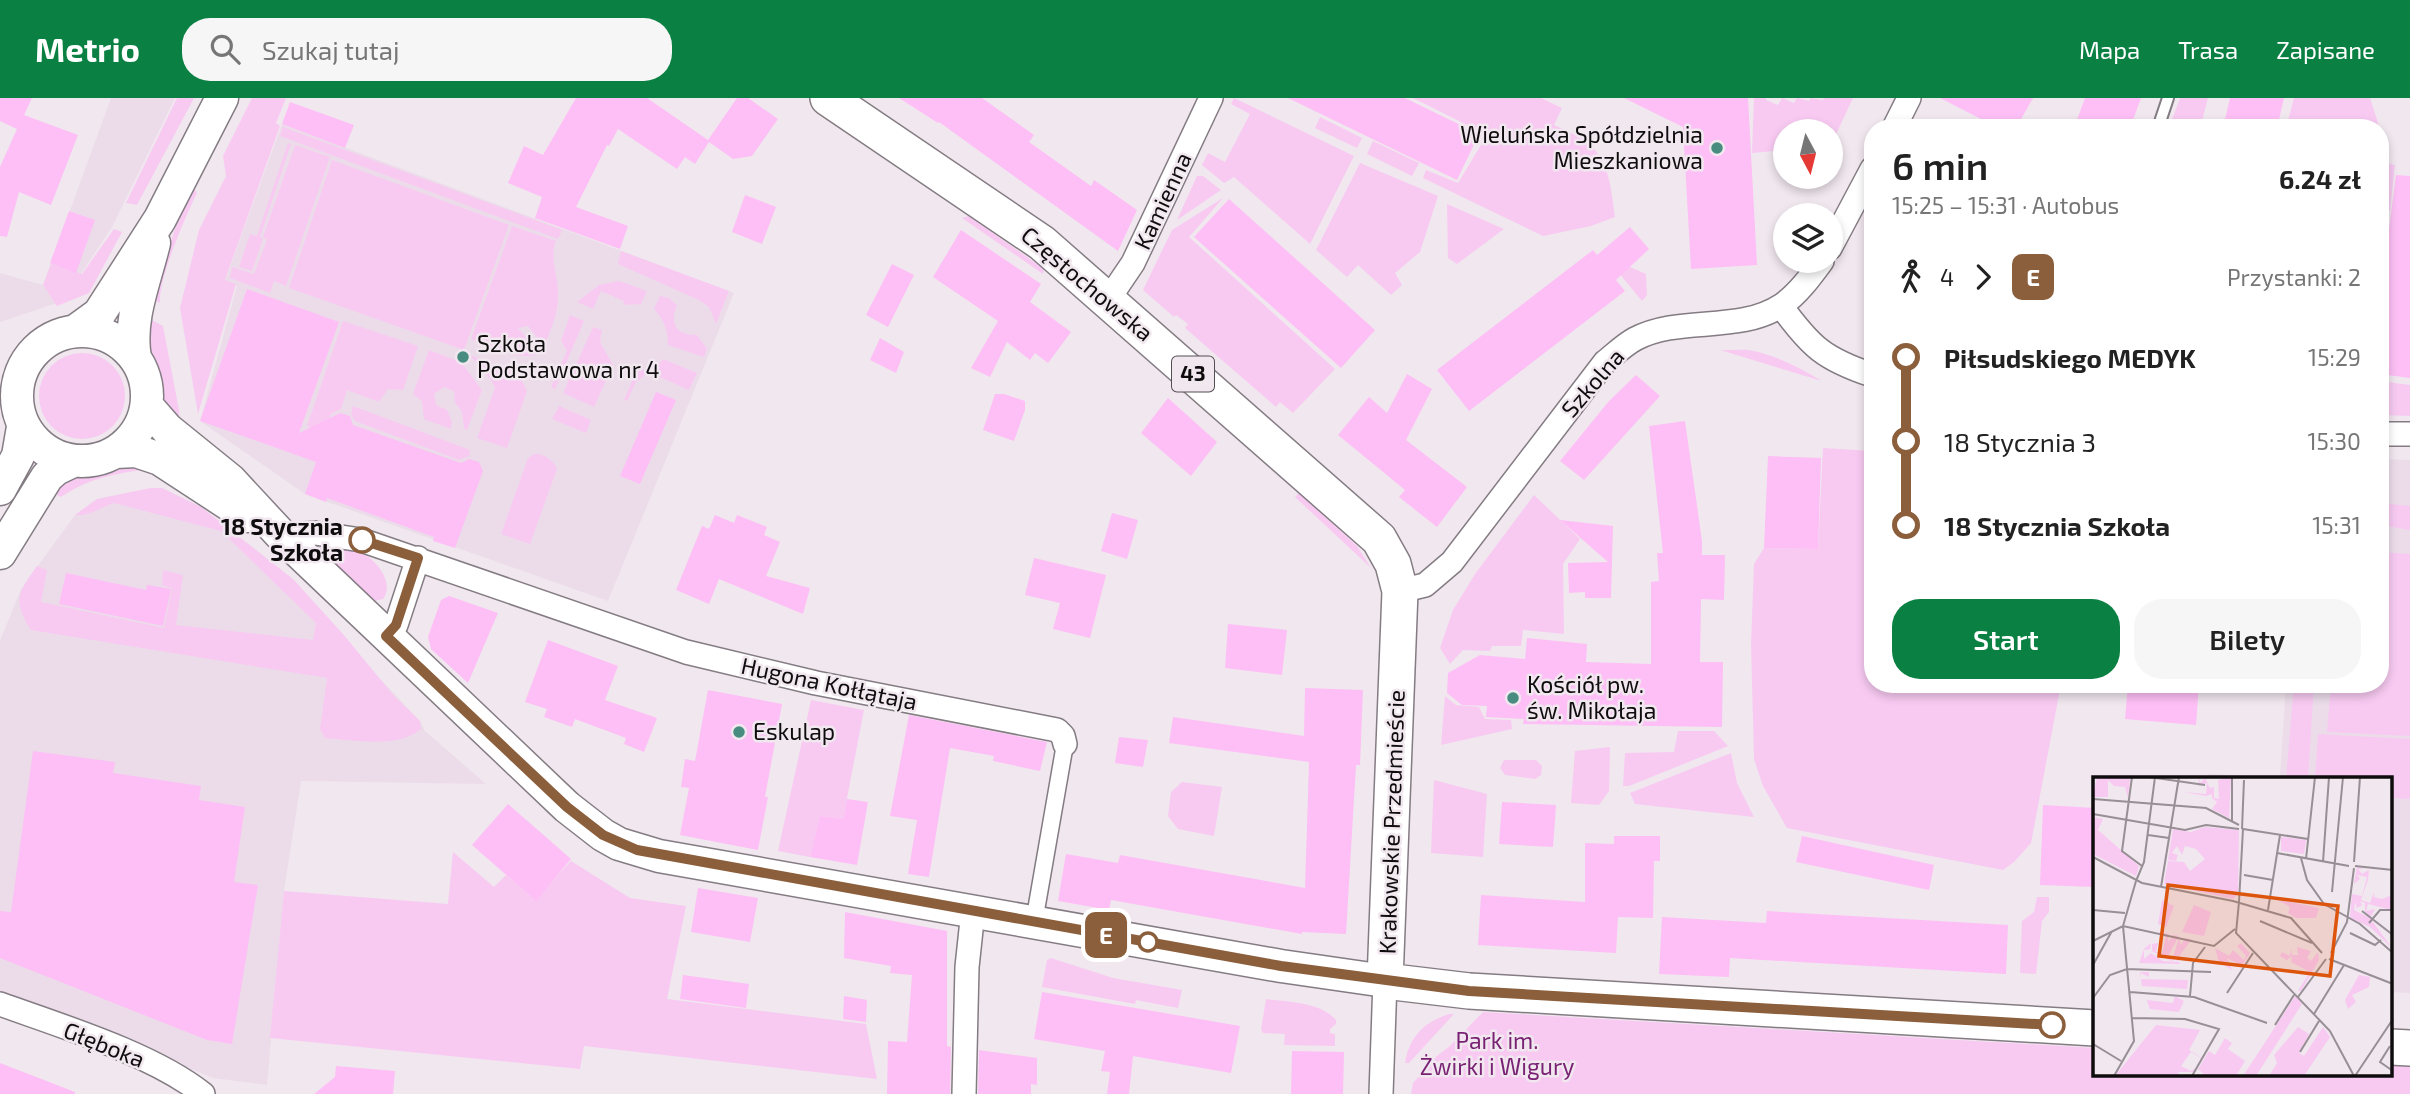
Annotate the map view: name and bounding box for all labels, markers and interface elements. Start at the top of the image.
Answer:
search box [182,18,672,81]
text: Metrio [35,29,140,69]
icon: search [206,30,244,68]
text: Szukaj tutaj [262,34,399,65]
text: Mapa [2079,35,2140,64]
text: Trasa [2178,35,2238,64]
text: Zapisane [2276,35,2375,64]
north arrow [1773,119,1843,189]
map controls [1773,119,1843,273]
place label: Wieluńska Spółdzielnia Mieszkaniowa [1460,120,1703,174]
marker: Wieluńska Spółdzielnia Mieszkaniowa [1709,140,1725,156]
text: 6 min [1892,142,1988,188]
street label: Kamienna [1127,148,1197,254]
text: 6.24 zł [2279,163,2361,194]
text: 15:25 – 15:31 · Autobus [1892,191,2119,219]
button: layers [1773,203,1843,273]
street label: Częstochowska [1016,220,1159,346]
icon: walk [1892,258,1930,296]
icon: forward [1964,258,2002,296]
text: E [2026,262,2040,291]
text: 4 [1940,263,1954,291]
text: Przystanki: 2 [2227,263,2361,291]
place label: Szkoła Podstawowa nr 4 [477,329,660,383]
street label: Szkolna [1555,342,1630,422]
text: Piłsudskiego MEDYK [1944,342,2196,373]
text: 15:29 [2308,343,2361,371]
marker: Szkoła Podstawowa nr 4 [455,349,471,365]
road number: 43 [1172,356,1214,392]
text: 18 Stycznia 3 [1944,426,2096,457]
text: 15:30 [2307,427,2361,455]
text: 18 Stycznia Szkoła [1944,510,2170,541]
text: 15:31 [2312,511,2361,539]
place label: 18 Stycznia Szkoła [221,512,343,566]
marker: 18 Stycznia Szkoła [349,527,375,553]
button: Start [1892,599,2120,679]
button: Bilety [2134,599,2361,679]
street label: Hugona Kołłątaja [739,651,920,715]
place label: Kościół pw. św. Mikołaja [1527,670,1656,724]
street label: Krakowskie Przedmieście [1372,689,1410,955]
marker: Kościół pw. św. Mikołaja [1505,690,1521,706]
place label: Eskulap [753,717,835,745]
marker: Eskulap [731,724,747,740]
inset map [2093,777,2392,1076]
line badge: E [1083,912,1129,958]
text: E [1099,920,1113,949]
unlabelled marker [1138,932,1158,952]
unlabelled marker [2039,1012,2065,1038]
street label: Głęboka [60,1015,149,1073]
park label: Park im. Żwirki i Wigury [1420,1026,1574,1080]

